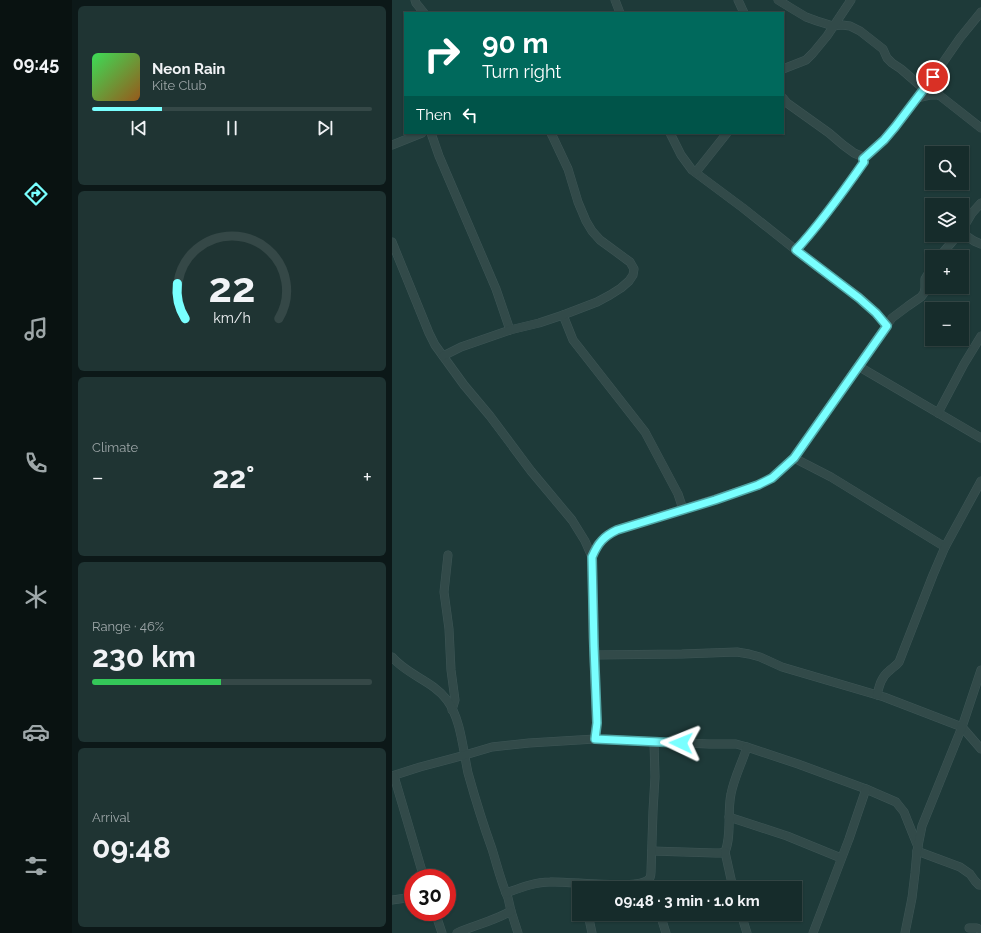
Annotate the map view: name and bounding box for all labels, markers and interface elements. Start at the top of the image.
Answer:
text: 90 m [482,27,548,60]
icon: right [416,28,468,80]
text: 09:45 [13,53,59,74]
text: Neon Rain [152,60,225,78]
pin [916,60,950,94]
text: Turn right [482,61,561,82]
icon: arrive [922,66,944,88]
text: Kite Club [152,78,207,93]
icon: left [459,104,481,126]
text: Then [416,106,451,124]
icon: previous [128,117,150,139]
icon: pause [221,117,243,139]
icon: next [314,117,336,139]
map controls [925,146,969,346]
button: search [925,146,969,190]
icon: directions [22,180,50,208]
button: layers [925,198,969,242]
button: + [925,250,969,294]
text: 22 [209,263,255,312]
button: − [925,302,969,346]
text: km/h [213,310,251,326]
icon: music [22,315,50,343]
text: Climate [92,440,138,455]
icon: phone [22,449,50,477]
text: 22° [212,460,254,495]
text: − [92,464,104,490]
text: + [363,464,372,490]
icon: climate [22,583,50,611]
text: Range · 46% [92,619,164,634]
text: 230 km [92,639,196,674]
icon: car [22,718,50,746]
position arrow [660,722,702,764]
text: Arrival [92,810,130,825]
text: 09:48 [92,830,171,865]
icon: filters [22,852,50,880]
speed limit sign: 30 [404,869,456,921]
text: 09:48 · 3 min · 1.0 km [614,892,760,910]

